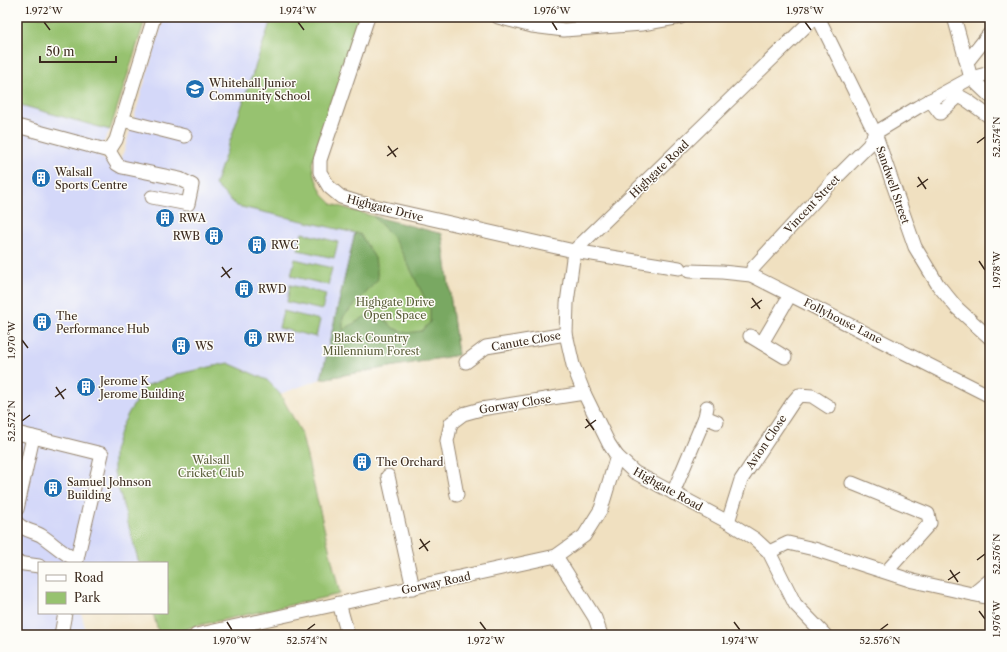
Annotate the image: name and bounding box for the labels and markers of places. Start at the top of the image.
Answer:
place label: Whitehall Junior Community School [208,76,311,103]
school or university icon: Whitehall Junior Community School [184,78,206,100]
place label: Walsall Sports Centre [54,165,127,192]
building icon: Walsall Sports Centre [30,167,52,189]
building icon: RWA [154,207,176,229]
place label: RWA [179,211,207,225]
building icon: RWB [203,225,225,247]
place label: RWB [173,229,200,243]
building icon: RWC [246,234,268,256]
place label: RWC [271,238,299,252]
building icon: RWD [233,278,255,300]
place label: RWD [258,282,287,296]
place label: The Performance Hub [56,309,150,336]
building icon: The Performance Hub [31,311,53,333]
building icon: RWE [242,327,264,349]
place label: RWE [267,331,295,345]
building icon: WS [170,335,192,357]
place label: WS [194,339,213,353]
place label: Jerome K Jerome Building [98,374,184,401]
building icon: Jerome K Jerome Building [75,376,97,398]
building icon: The Orchard [351,451,373,473]
place label: The Orchard [376,455,444,469]
place label: Samuel Johnson Building [67,475,152,502]
building icon: Samuel Johnson Building [42,477,64,499]

